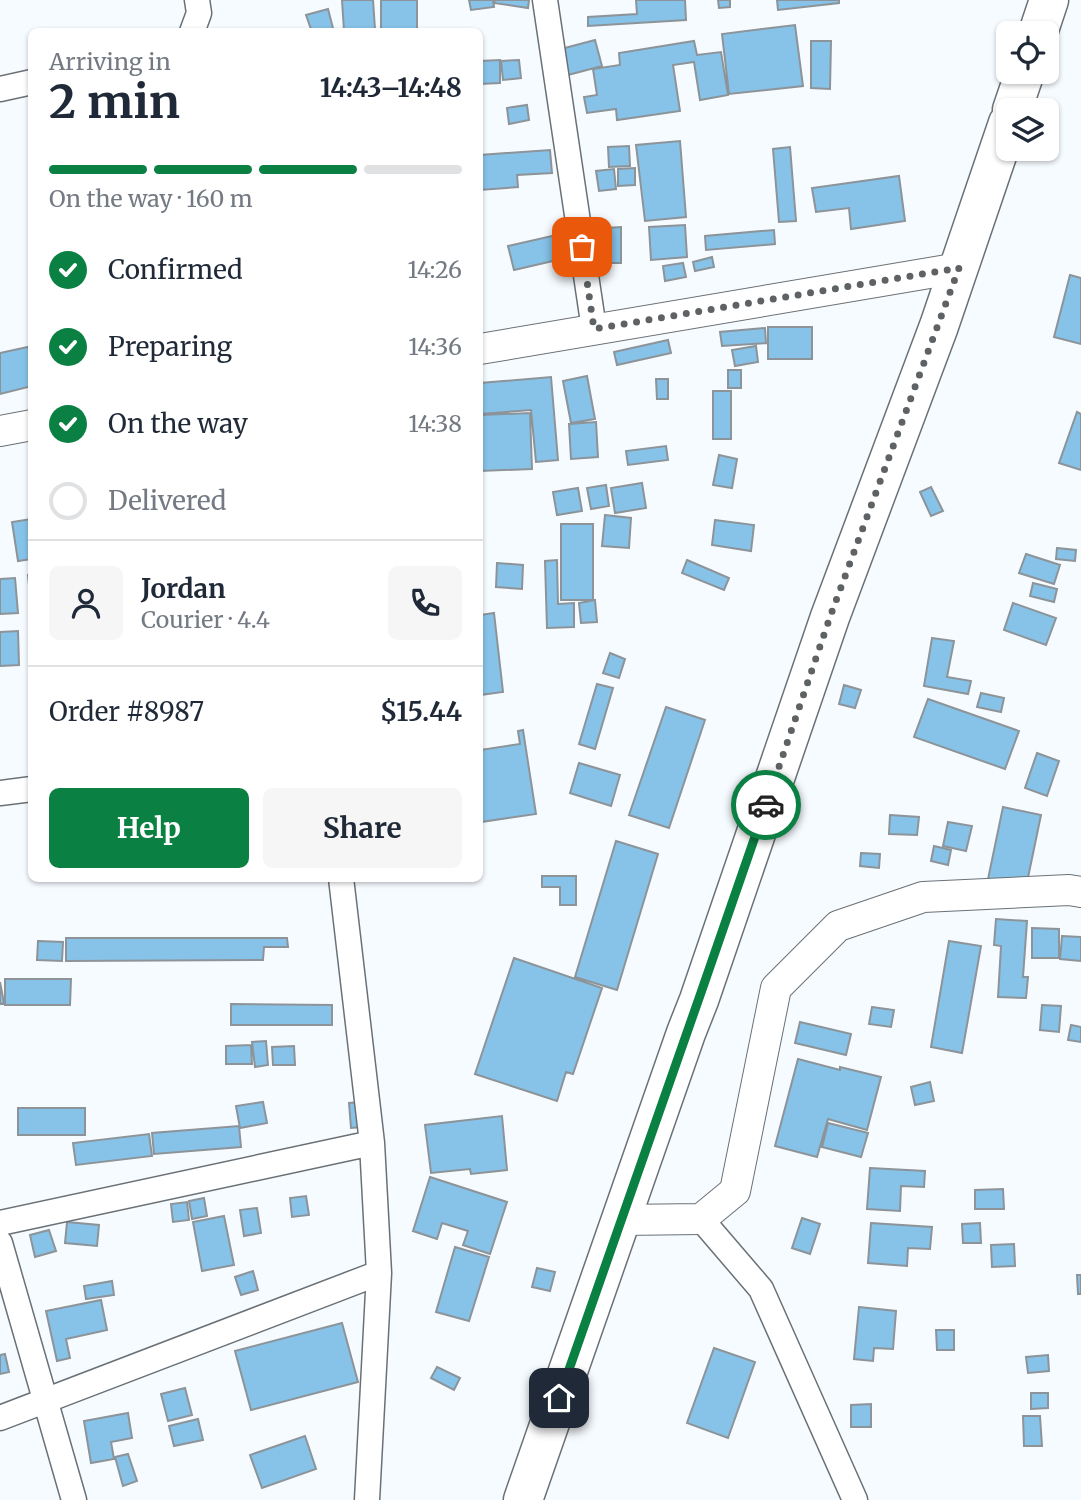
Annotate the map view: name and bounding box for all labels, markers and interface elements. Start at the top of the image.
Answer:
map controls [996,21,1059,161]
button: locate [996,21,1059,84]
text: Arriving in [49,47,171,76]
text: 14:43–14:48 [320,71,462,104]
text: 2 min [49,73,180,131]
button: layers [996,98,1059,161]
text: On the way · 160 m [49,184,253,213]
pin [552,217,612,277]
icon: bag [563,228,601,266]
icon: check [49,251,87,289]
text: Confirmed [108,253,243,286]
text: 14:26 [408,255,462,284]
icon: check [49,328,87,366]
text: Preparing [108,330,232,363]
text: 14:36 [408,332,462,361]
icon: check [49,405,87,443]
text: On the way [108,407,248,440]
text: 14:38 [408,409,462,438]
text: Delivered [108,484,227,517]
button: person [49,566,123,640]
button: phone [388,566,462,640]
text: Jordan [141,572,226,605]
text: Courier · 4.4 [141,605,270,634]
text: Order #8987 [49,695,204,728]
text: $15.44 [380,695,462,728]
courier [731,770,801,840]
icon: car [747,786,785,824]
button: Help [49,788,249,868]
button: Share [263,788,462,868]
pin [529,1368,589,1428]
icon: home [540,1379,578,1417]

